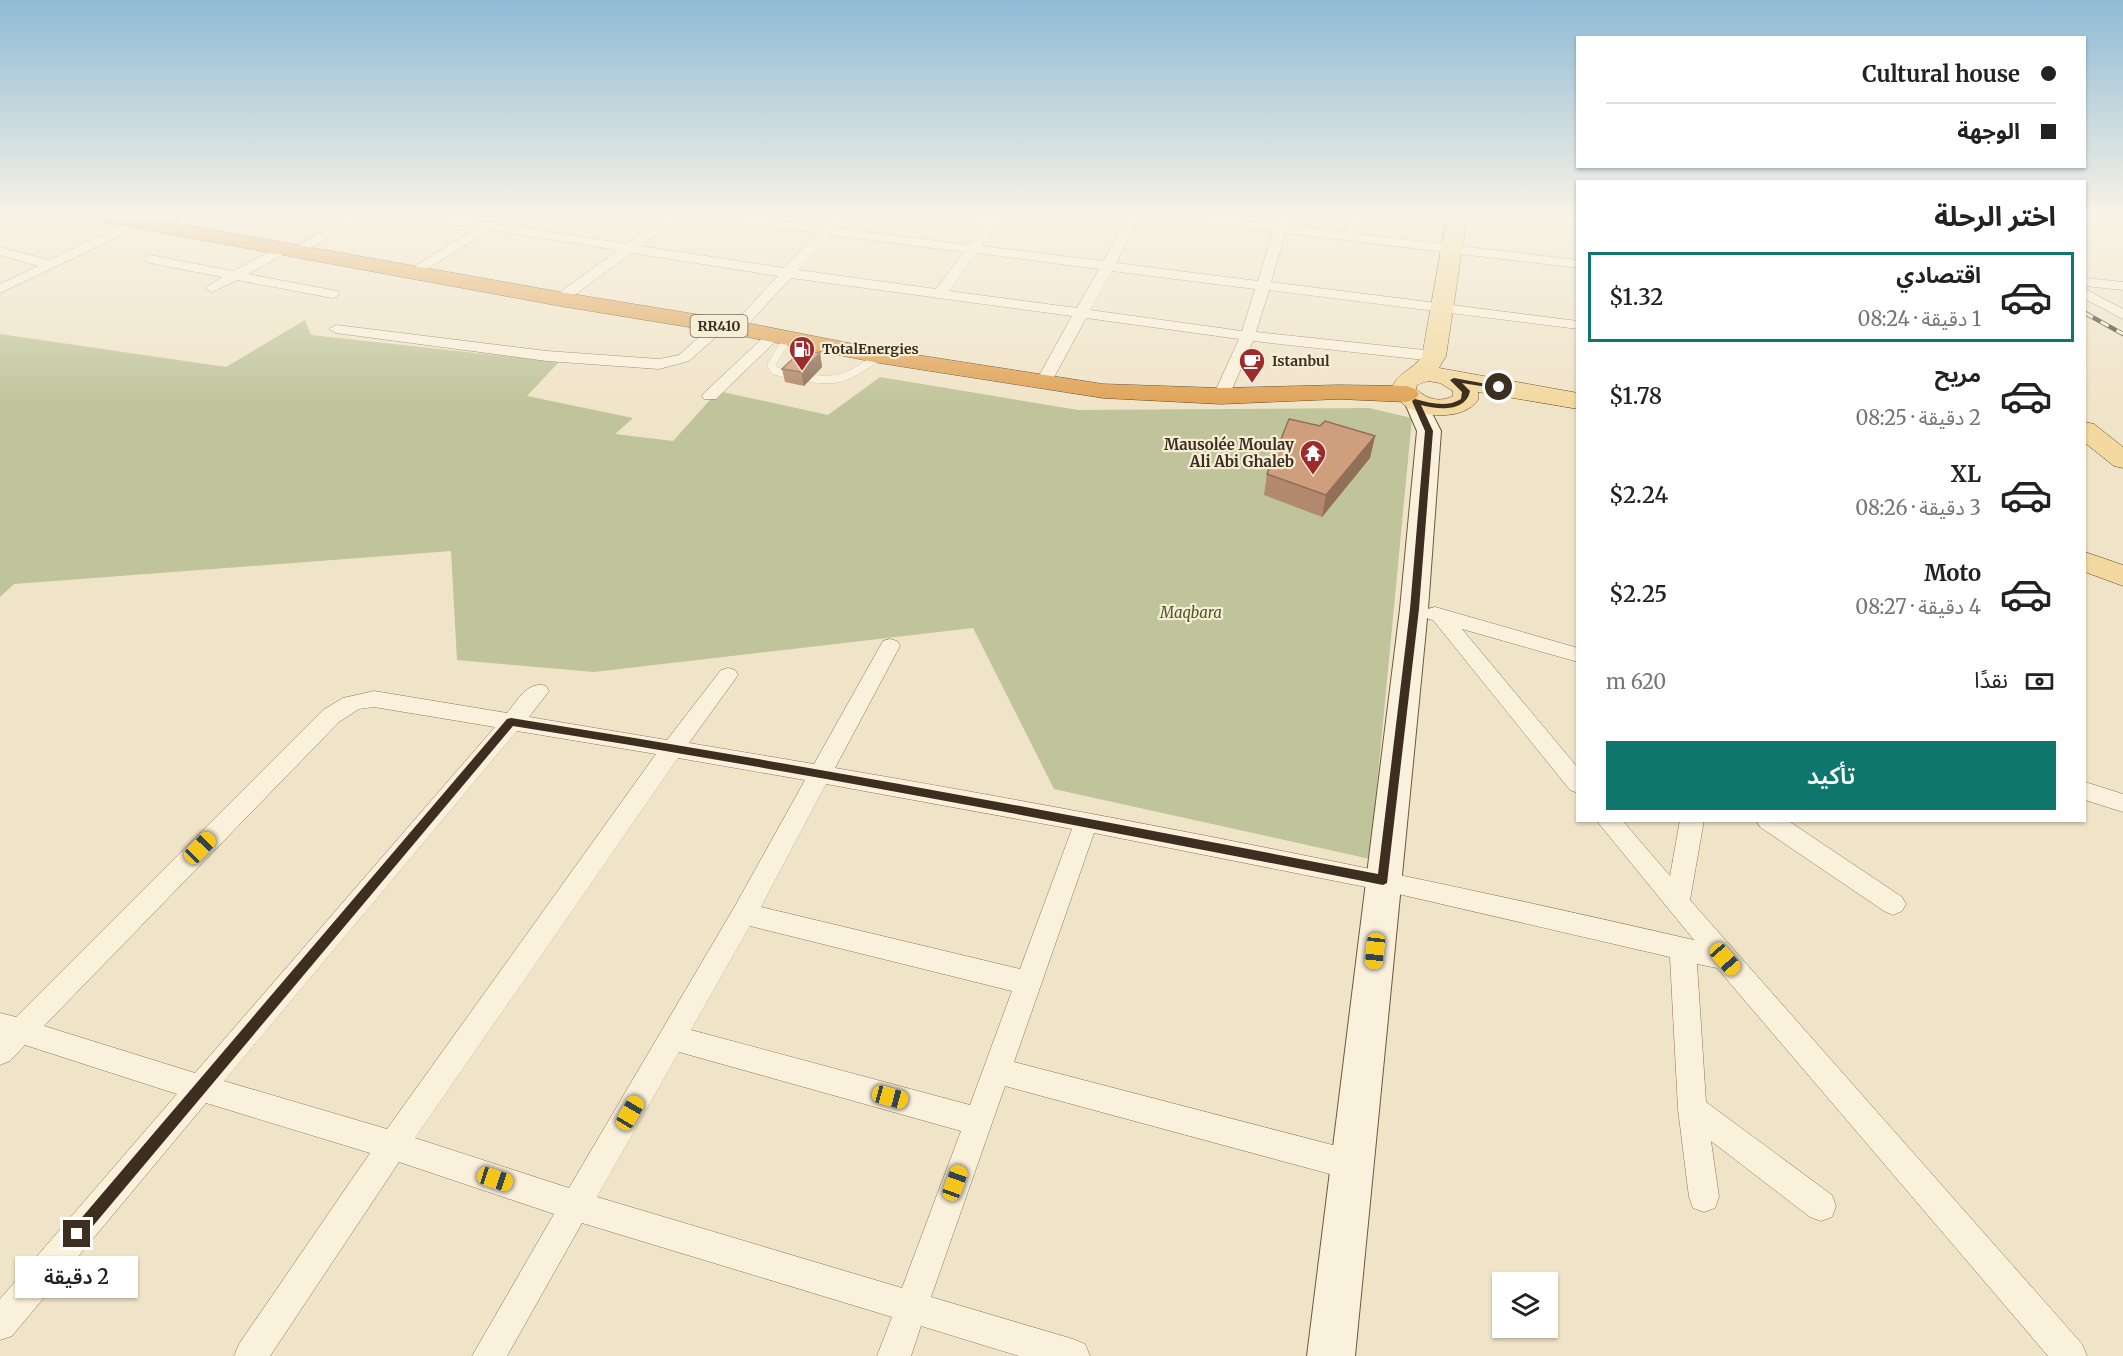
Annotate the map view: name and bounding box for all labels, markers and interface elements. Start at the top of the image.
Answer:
text: Cultural house [1862,60,2020,88]
text: الوجهة [1957,117,2020,145]
text: اختر الرحلة [1934,199,2056,233]
text: اقتصادي [1896,261,1981,289]
icon: car [1999,270,2053,324]
text: $1.32 [1609,283,1663,311]
text: 1 دقيقة · 08:24 [1858,306,1981,331]
road number: RR410 [690,315,748,337]
fuel station icon: TotalEnergies [787,334,817,372]
place label: TotalEnergies [822,340,919,358]
cafe icon: Istanbul [1237,346,1267,384]
place label: Istanbul [1272,352,1330,370]
text: مريح [1935,360,1981,388]
icon: car [1999,369,2053,423]
route start [1485,373,1512,400]
text: $1.78 [1609,382,1662,410]
text: 2 دقيقة · 08:25 [1856,405,1981,430]
place label: Mausolée Moulay Ali Abi Ghaleb [1164,435,1294,471]
temple icon: Mausolée Moulay Ali Abi Ghaleb [1298,438,1328,476]
text: XL [1951,460,1981,488]
icon: car [1999,468,2053,522]
text: $2.24 [1609,481,1668,509]
text: 3 دقيقة · 08:26 [1855,495,1981,520]
text: Moto [1924,559,1981,587]
icon: car [1999,567,2053,621]
text: $2.25 [1609,580,1667,608]
text: 4 دقيقة · 08:27 [1855,594,1981,619]
park label: Maqbara [1159,603,1222,622]
icon: cash [2023,665,2056,698]
text: نقدًا [1974,666,2008,694]
text: 620 m [1606,669,1666,694]
button: تأكيد [1606,741,2056,810]
car [181,829,219,867]
car [1364,932,1386,970]
car [1706,940,1744,978]
car [870,1084,910,1110]
car [613,1093,647,1133]
car [940,1163,970,1203]
car [475,1165,515,1193]
route end [63,1220,90,1247]
callout: 2 دقيقة [16,1255,138,1297]
text: 2 دقيقة [44,1264,109,1289]
map controls [1492,1272,1558,1338]
button: layers [1492,1272,1558,1338]

